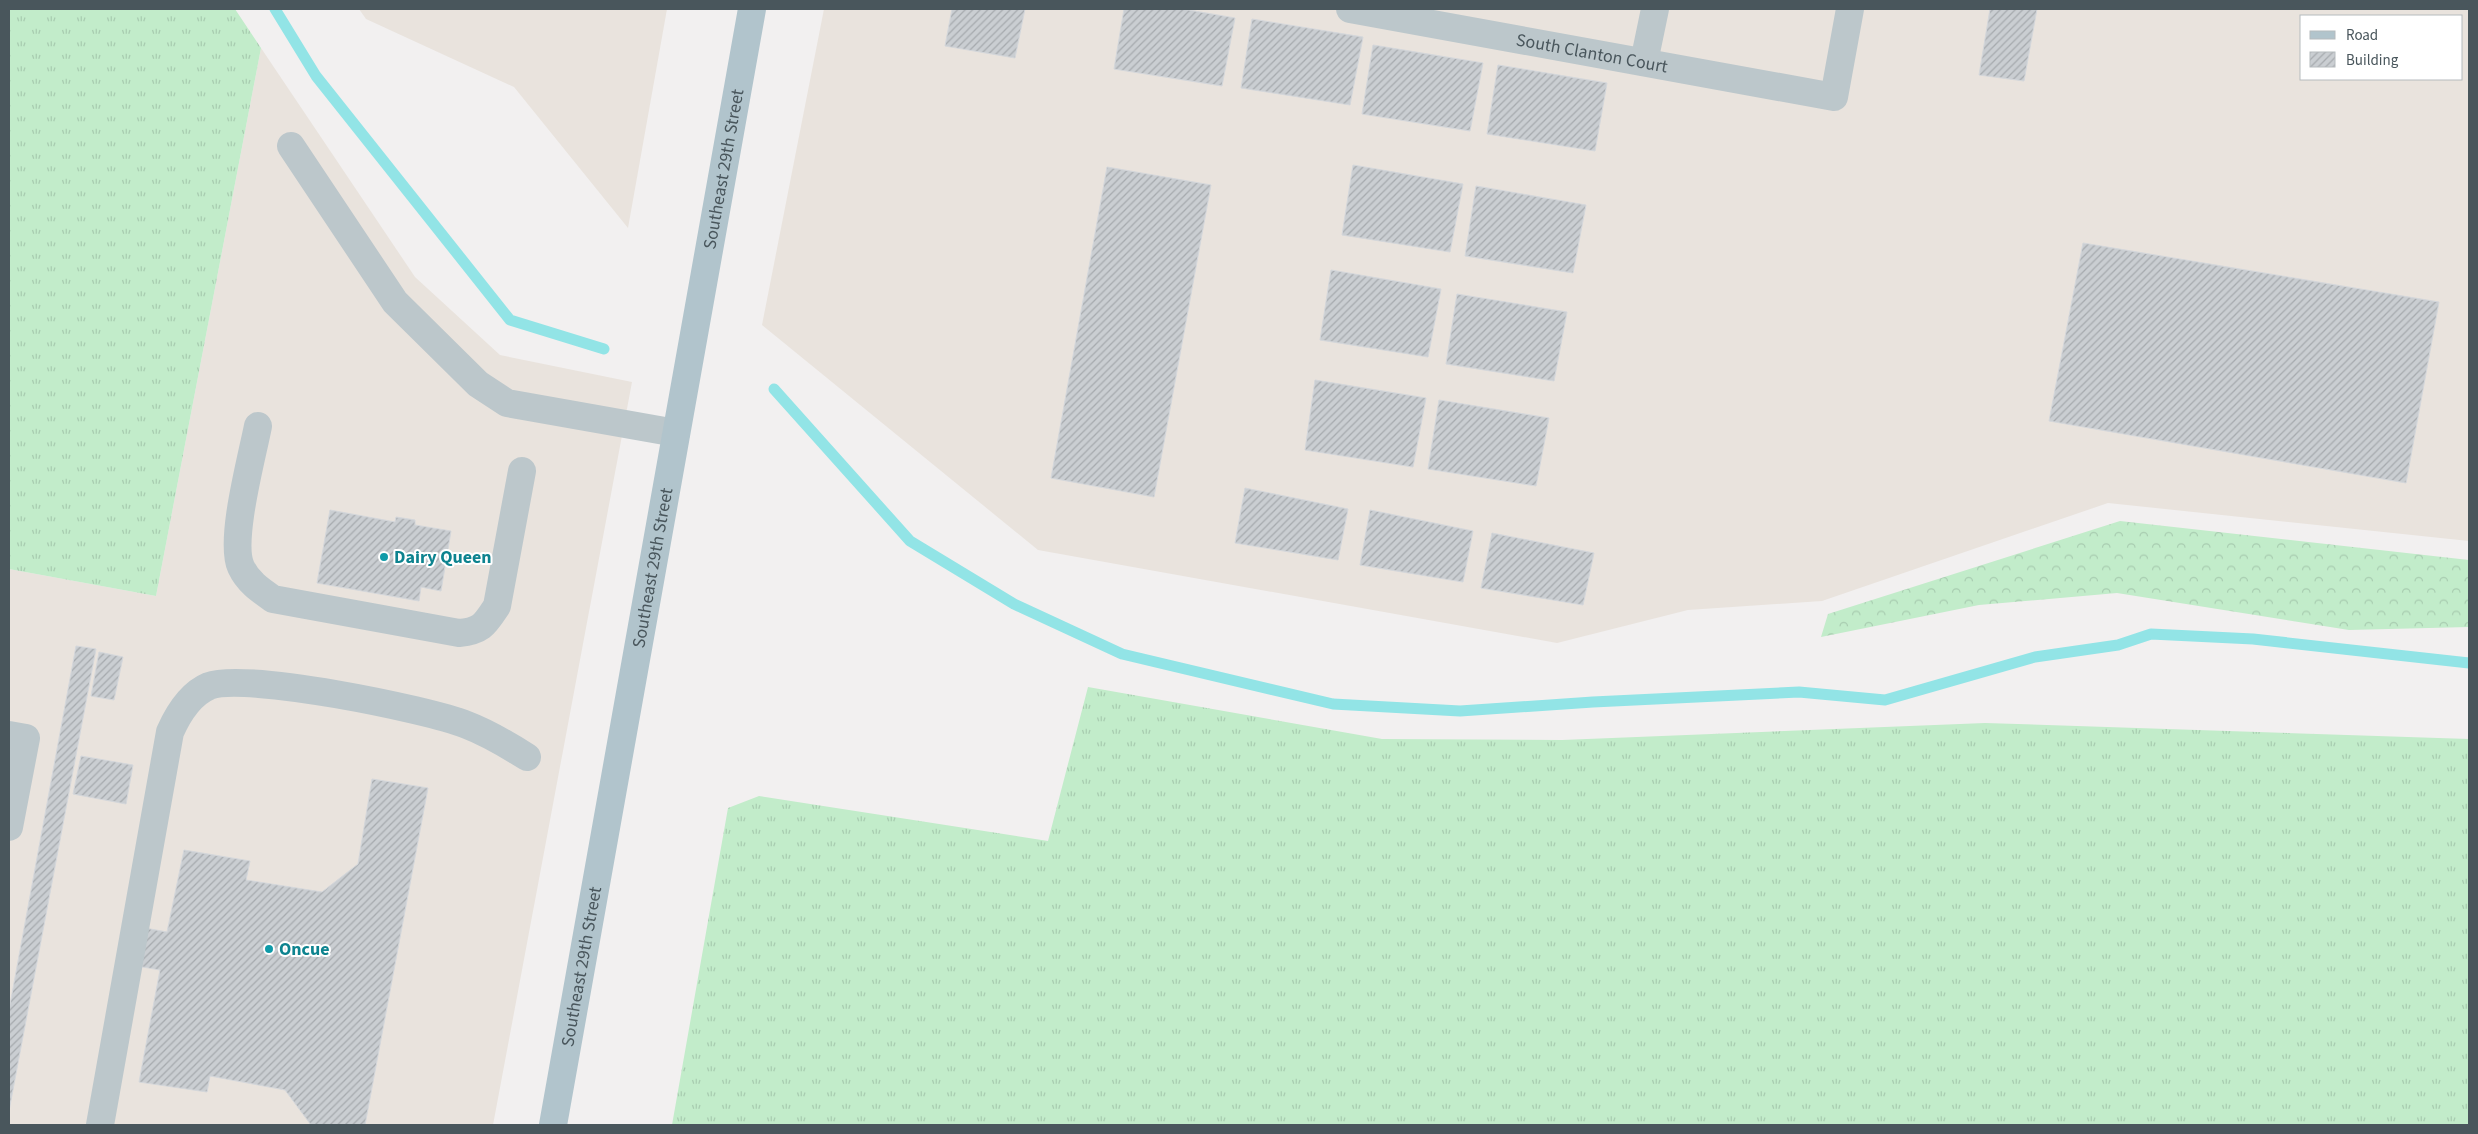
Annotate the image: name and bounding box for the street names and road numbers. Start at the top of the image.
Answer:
street label: South Clanton Court [1514,27,1670,80]
street label: Southeast 29th Street [697,87,750,251]
street label: Southeast 29th Street [626,486,679,650]
street label: Southeast 29th Street [555,885,608,1049]

